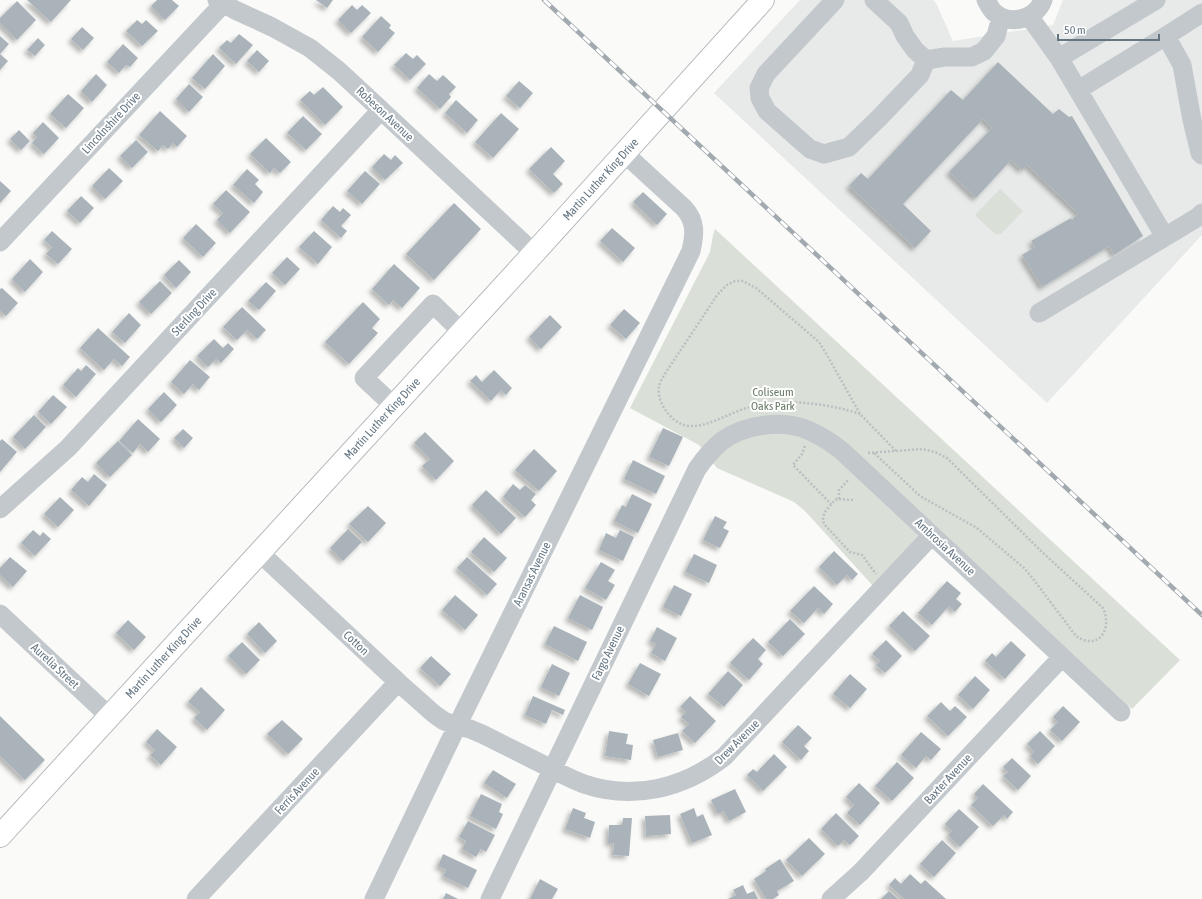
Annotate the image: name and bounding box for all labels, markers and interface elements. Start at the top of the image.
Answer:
scale bar [1058,16,1159,42]
text: 50 m [1064,23,1086,37]
street label: Robeson Avenue [353,84,417,144]
street label: Lincolnshire Drive [79,89,143,157]
street label: Martin Luther King Drive [560,135,641,223]
street label: Sterling Drive [169,286,219,338]
street label: Martin Luther King Drive [341,375,423,462]
park label: Coliseum Oaks Park [751,385,796,413]
street label: Ambrosia Avenue [912,516,978,578]
street label: Aransas Avenue [510,540,554,608]
street label: Martin Luther King Drive [123,614,204,701]
street label: Fargo Avenue [589,624,627,682]
street label: Cotton [341,628,371,658]
street label: Aurelia Street [28,640,82,692]
street label: Drew Avenue [712,717,762,767]
street label: Baxter Avenue [921,751,975,807]
street label: Ferris Avenue [272,765,322,817]

